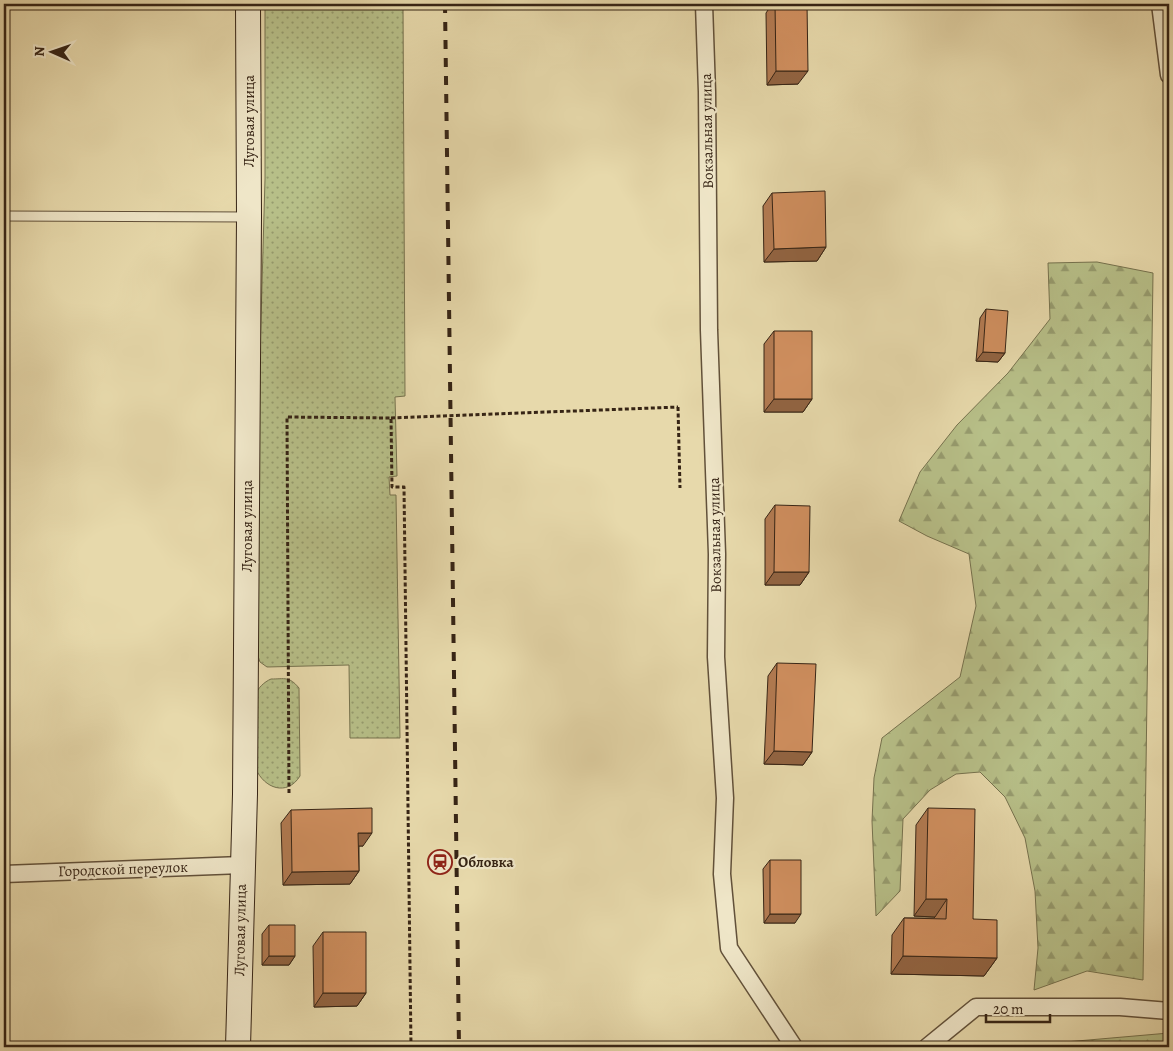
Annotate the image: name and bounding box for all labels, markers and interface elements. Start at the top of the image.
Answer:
north arrow [28,28,78,78]
text: N [30,46,49,57]
street label: Вокзальная улица [696,73,718,189]
street label: Луговая улица [239,75,259,167]
street label: Вокзальная улица [704,477,726,593]
street label: Луговая улица [237,480,257,572]
station icon: Обловка [427,849,453,875]
place label: Обловка [458,852,514,872]
street label: Городской переулок [58,857,188,881]
street label: Луговая улица [229,883,251,976]
scale bar [986,991,1049,1023]
text: 20 m [993,999,1024,1019]

